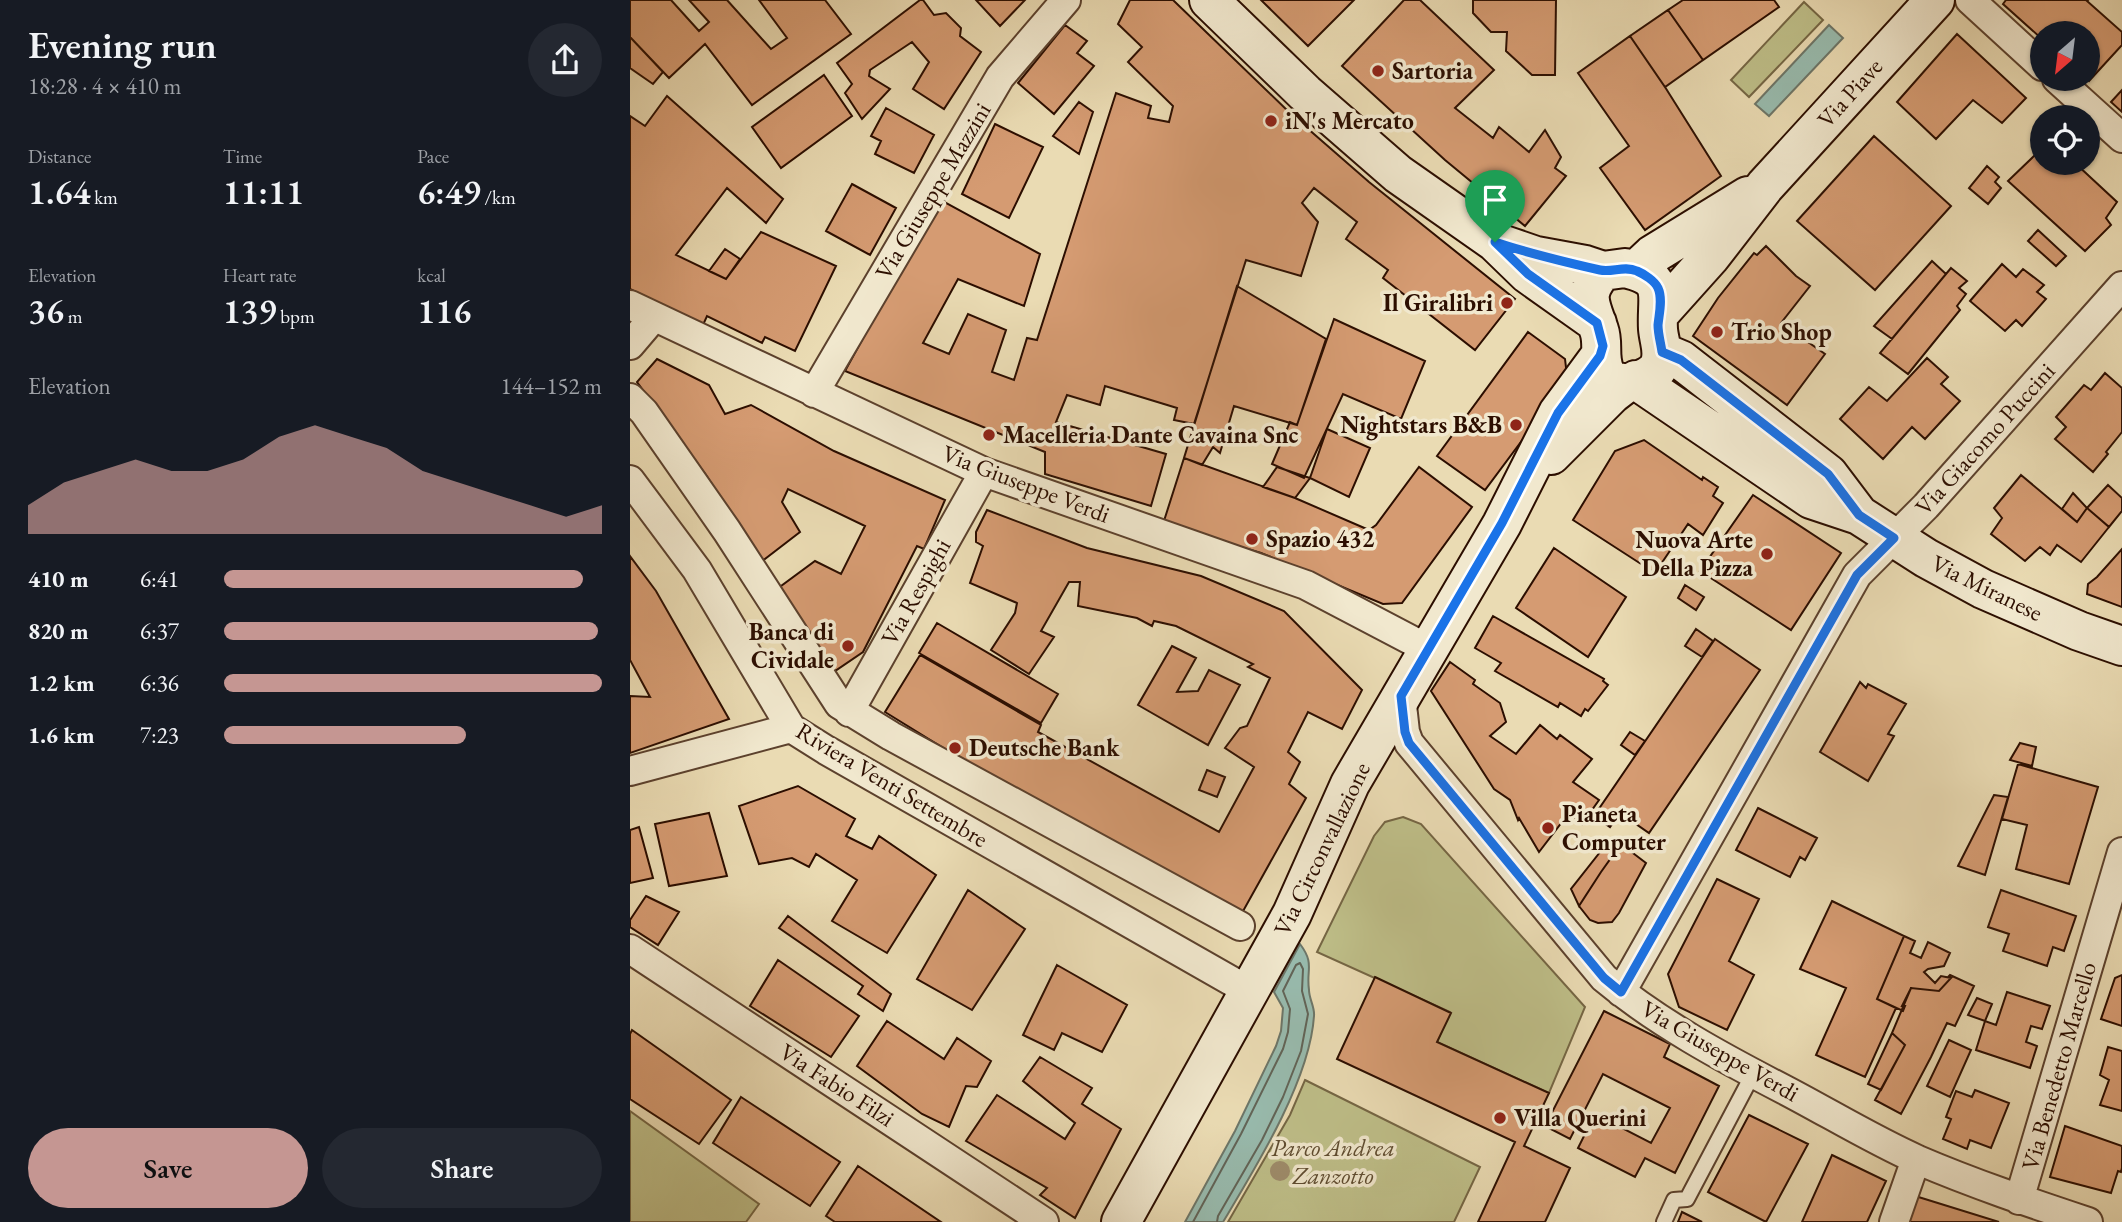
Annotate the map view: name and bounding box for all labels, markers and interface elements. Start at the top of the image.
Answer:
text: Evening run [28,20,217,69]
north arrow [2030,21,2100,91]
map controls [2030,21,2100,175]
button: share [528,23,602,97]
street label: Via Piave [1810,51,1889,134]
place label: Sartoria [1392,55,1473,86]
marker: Sartoria [1370,63,1386,79]
text: 18:28 · 4 × 410 m [28,71,181,101]
street label: Via Giuseppe Mazzini [868,97,998,285]
place label: iN's Mercato [1285,105,1414,136]
button: locate [2030,105,2100,175]
marker: iN's Mercato [1263,113,1279,129]
text: Distance [28,144,91,169]
text: Time [223,144,262,169]
text: Pace [417,144,449,169]
text: 1.64 [28,169,90,214]
text: 11:11 [223,169,304,214]
text: 6:49 [417,169,481,214]
pin [1465,170,1525,242]
icon: arrive [1476,181,1514,219]
text: km [90,185,118,210]
text: /km [481,185,516,210]
text: Elevation [28,263,96,288]
text: Heart rate [223,263,296,288]
text: kcal [417,263,446,288]
place label: Il Giralibri [1383,287,1493,318]
text: 36 [28,288,64,333]
text: 139 [223,288,277,333]
text: 116 [417,288,471,333]
marker: Il Giralibri [1499,295,1515,311]
text: m [64,304,83,329]
text: bpm [277,304,315,329]
place label: Trio Shop [1731,316,1832,347]
marker: Trio Shop [1709,324,1725,340]
street label: Via Giacomo Puccini [1908,356,2061,521]
text: Elevation [28,371,111,401]
text: 144–152 m [501,371,602,401]
place label: Nightstars B&B [1340,409,1502,441]
marker: Nightstars B&B [1508,417,1524,433]
place label: Macelleria Dante Cavaina Snc [1003,419,1299,450]
marker: Macelleria Dante Cavaina Snc [981,427,997,443]
street label: Via Giuseppe Verdi [938,437,1115,530]
place label: Spazio 432 [1266,523,1375,554]
place label: Nuova Arte Della Pizza [1635,524,1753,583]
marker: Spazio 432 [1244,531,1260,547]
street label: Via Respighi [874,533,958,651]
marker: Nuova Arte Della Pizza [1759,546,1775,562]
street label: Via Miranese [1926,547,2048,628]
text: 410 m [28,564,89,594]
text: 6:41 [140,564,179,594]
text: 820 m [28,616,89,646]
text: 6:37 [140,616,179,646]
place label: Banca di Cividale [749,616,834,675]
marker: Banca di Cividale [840,638,856,654]
text: 1.2 km [28,668,95,698]
text: 6:36 [140,668,179,698]
street label: Riviera Venti Settembre [791,715,994,854]
text: 1.6 km [28,720,95,750]
text: 7:23 [140,720,179,750]
place label: Deutsche Bank [969,732,1120,763]
marker: Deutsche Bank [947,740,963,756]
street label: Via Circonvallazione [1266,757,1377,941]
place label: Pianeta Computer [1562,798,1666,857]
marker: Pianeta Computer [1540,820,1556,836]
street label: Via Benedetto Marcello [2014,958,2103,1174]
street label: Via Giuseppe Verdi [1636,993,1805,1108]
street label: Via Fabio Filzi [774,1036,901,1133]
place label: Villa Querini [1514,1102,1646,1133]
marker: Villa Querini [1492,1110,1508,1126]
button: Save [28,1128,308,1208]
button: Share [322,1128,602,1208]
park label: Parco Andrea Zanzotto [1271,1132,1395,1191]

